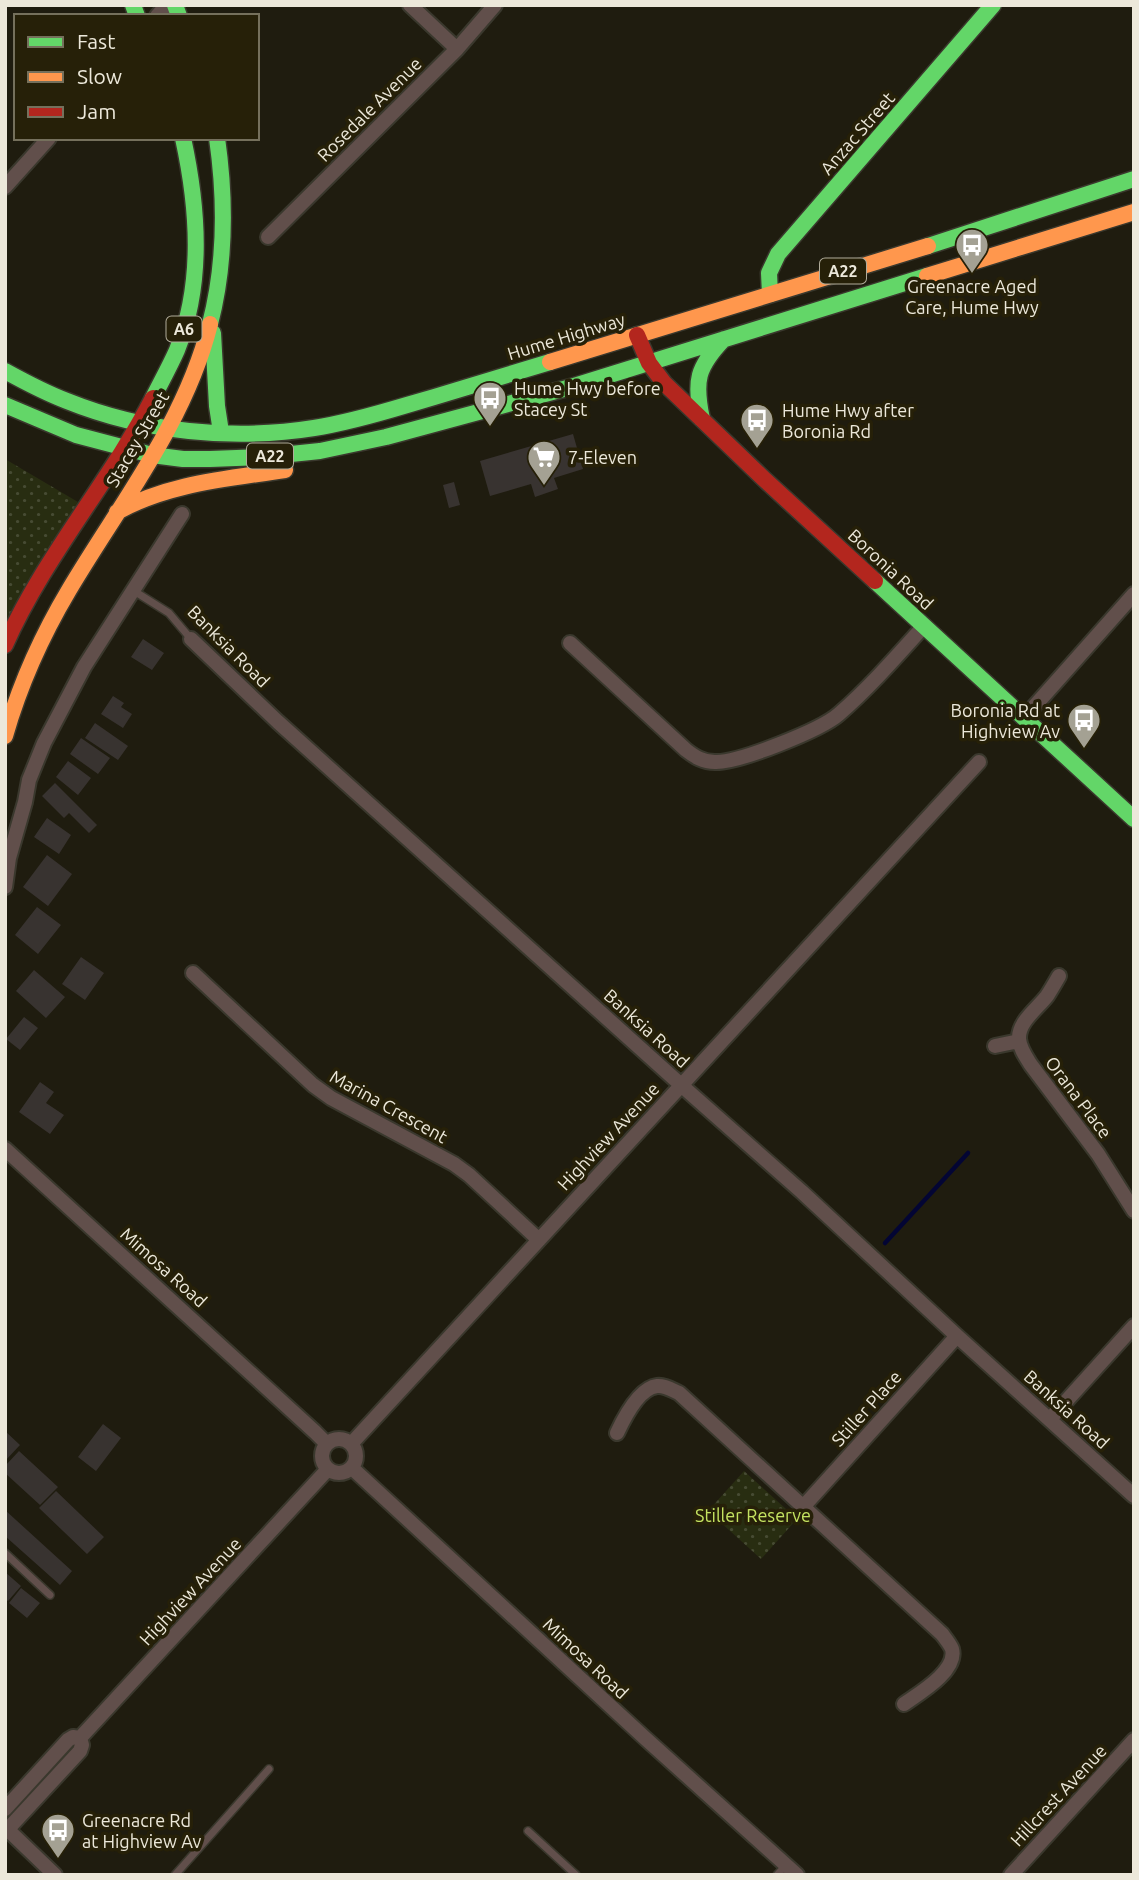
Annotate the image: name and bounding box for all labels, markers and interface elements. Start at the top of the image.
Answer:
legend [14,14,259,140]
text: Fast [77,29,115,53]
street label: Rosedale Avenue [313,53,425,165]
text: Slow [77,64,122,88]
street label: Anzac Street [816,88,898,178]
text: Jam [77,99,116,123]
bus stop icon: Greenacre Aged Care, Hume Hwy [953,226,991,275]
road number: A22 [820,258,866,284]
place label: Greenacre Aged Care, Hume Hwy [905,276,1039,317]
street label: Hume Highway [505,309,627,363]
road number: A6 [166,316,202,342]
place label: Hume Hwy before Stacey St [514,378,661,419]
bus stop icon: Hume Hwy before Stacey St [471,379,509,428]
street label: Stacey Street [102,388,172,490]
place label: Hume Hwy after Boronia Rd [782,400,914,441]
bus stop icon: Hume Hwy after Boronia Rd [738,401,776,450]
supermarket icon: 7-Eleven [525,438,563,487]
road number: A22 [247,444,293,468]
place label: 7-Eleven [568,447,637,467]
street label: Boronia Road [844,525,938,613]
street label: Banksia Road [184,601,274,691]
place label: Boronia Rd at Highview Av [951,700,1060,741]
bus stop icon: Boronia Rd at Highview Av [1065,701,1103,750]
street label: Banksia Road [601,985,693,1071]
street label: Orana Place [1042,1052,1116,1142]
street label: Marina Crescent [327,1066,451,1146]
street label: Highview Avenue [553,1078,663,1194]
street label: Mimosa Road [117,1223,211,1311]
street label: Stiller Place [827,1366,905,1450]
street label: Banksia Road [1021,1366,1113,1452]
park label: Stiller Reserve [695,1505,811,1525]
street label: Highview Avenue [135,1533,245,1649]
street label: Mimosa Road [539,1614,633,1702]
street label: Hillcrest Avenue [1006,1740,1110,1850]
place label: Greenacre Rd at Highview Av [82,1810,202,1851]
bus stop icon: Greenacre Rd at Highview Av [39,1811,77,1860]

